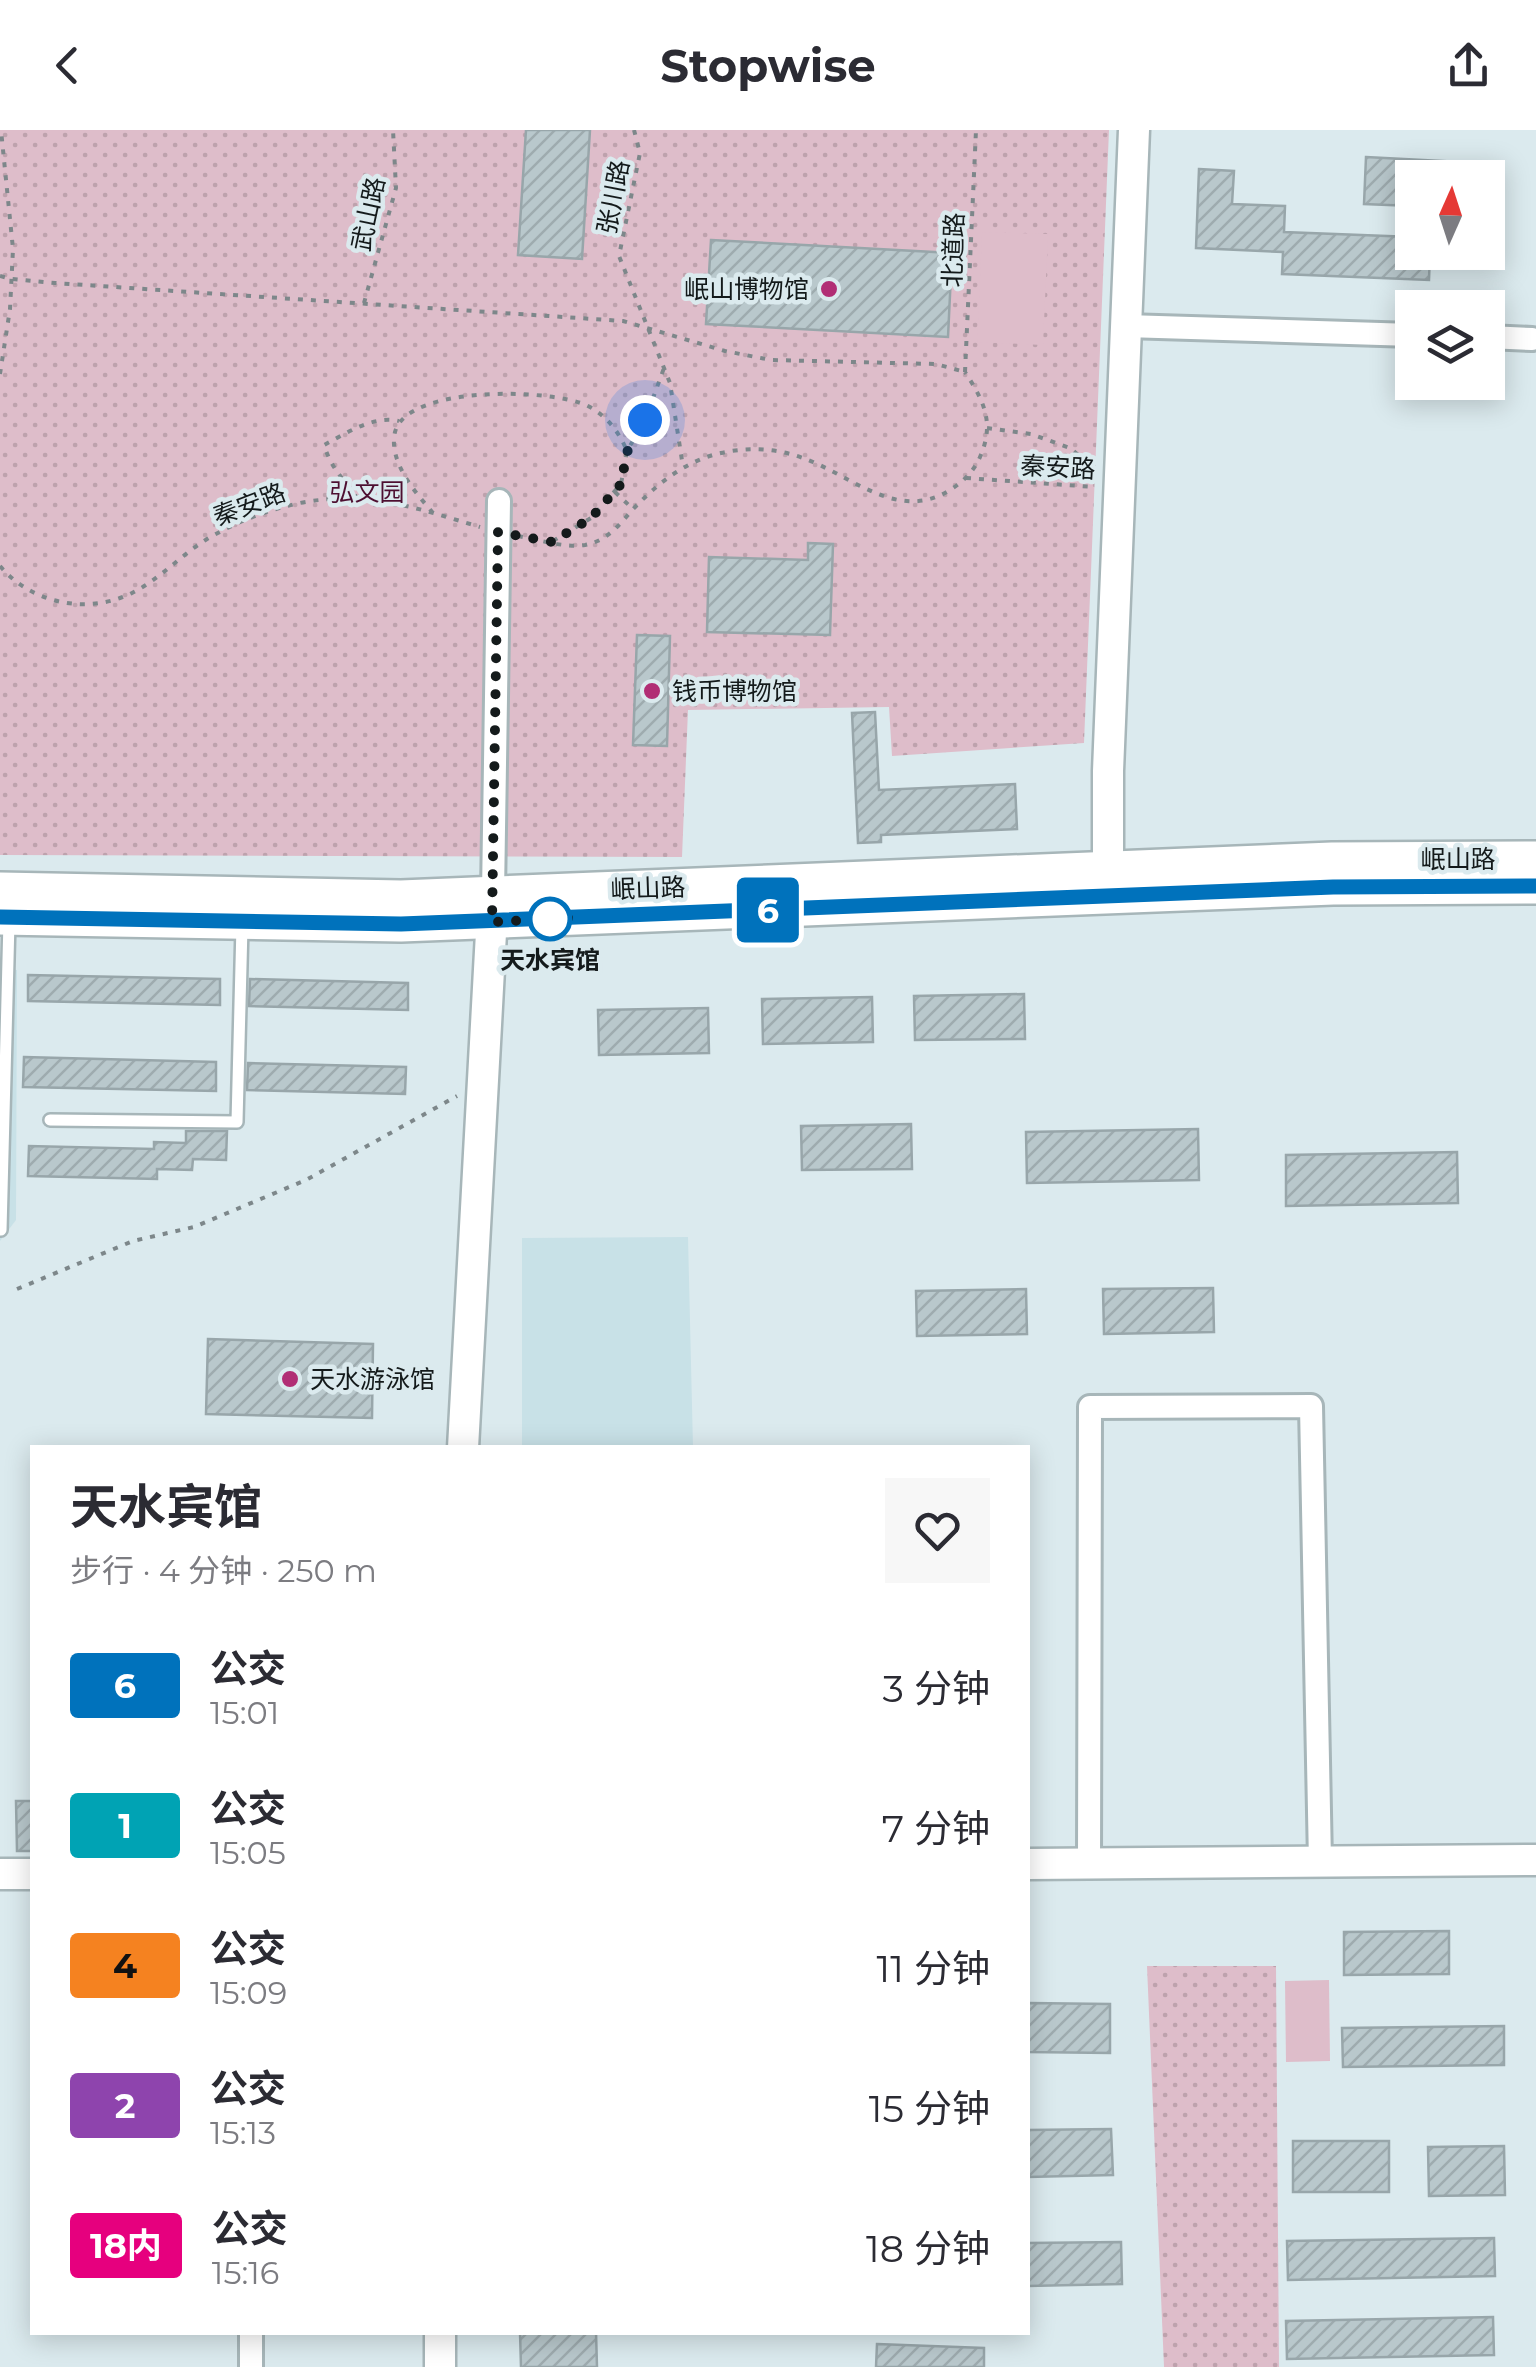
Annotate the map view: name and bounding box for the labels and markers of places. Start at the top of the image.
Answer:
place label: 岷山博物馆 [684,274,809,304]
marker: 岷山博物馆 [818,278,840,300]
place label: 钱币博物馆 [672,676,797,706]
marker: 钱币博物馆 [641,680,663,702]
marker: 天水宾馆 [529,898,571,940]
place label: 天水宾馆 [500,945,600,975]
place label: 天水游泳馆 [310,1364,435,1394]
marker: 天水游泳馆 [279,1368,301,1390]

